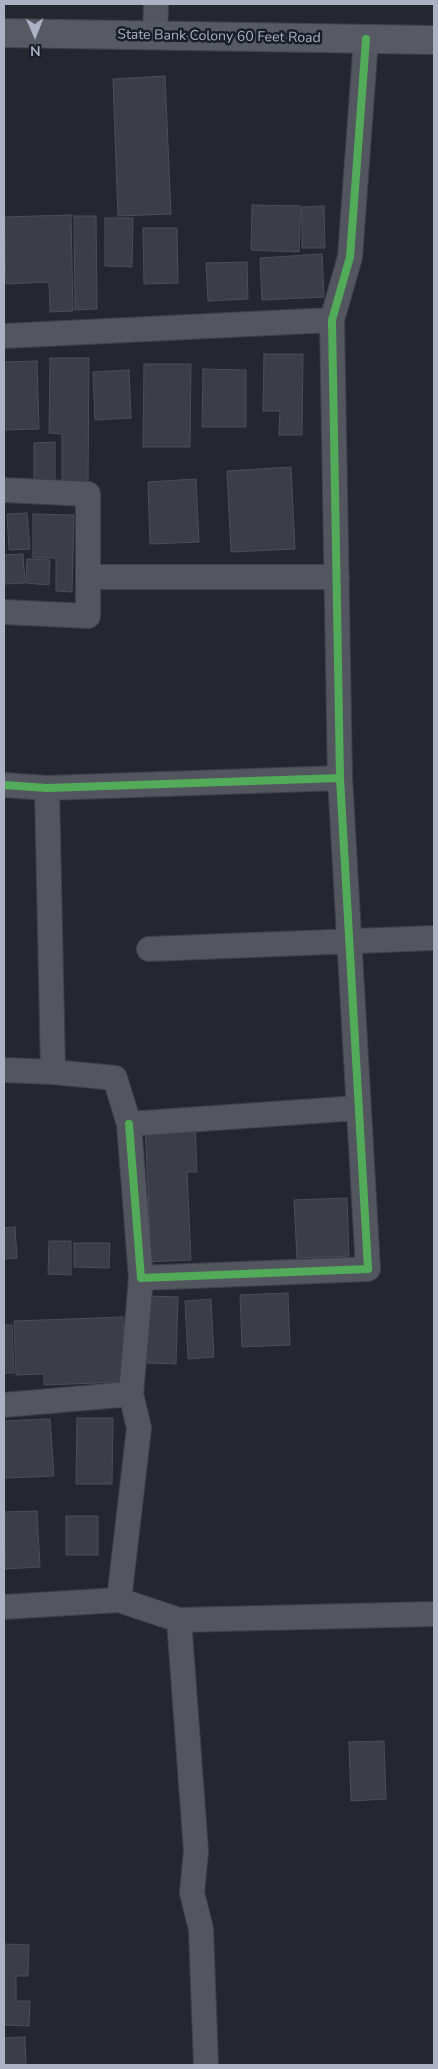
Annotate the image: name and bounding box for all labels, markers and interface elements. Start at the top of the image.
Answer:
north arrow [10,10,60,60]
street label: State Bank Colony 60 Feet Road [117,27,321,47]
text: N [30,41,41,60]

